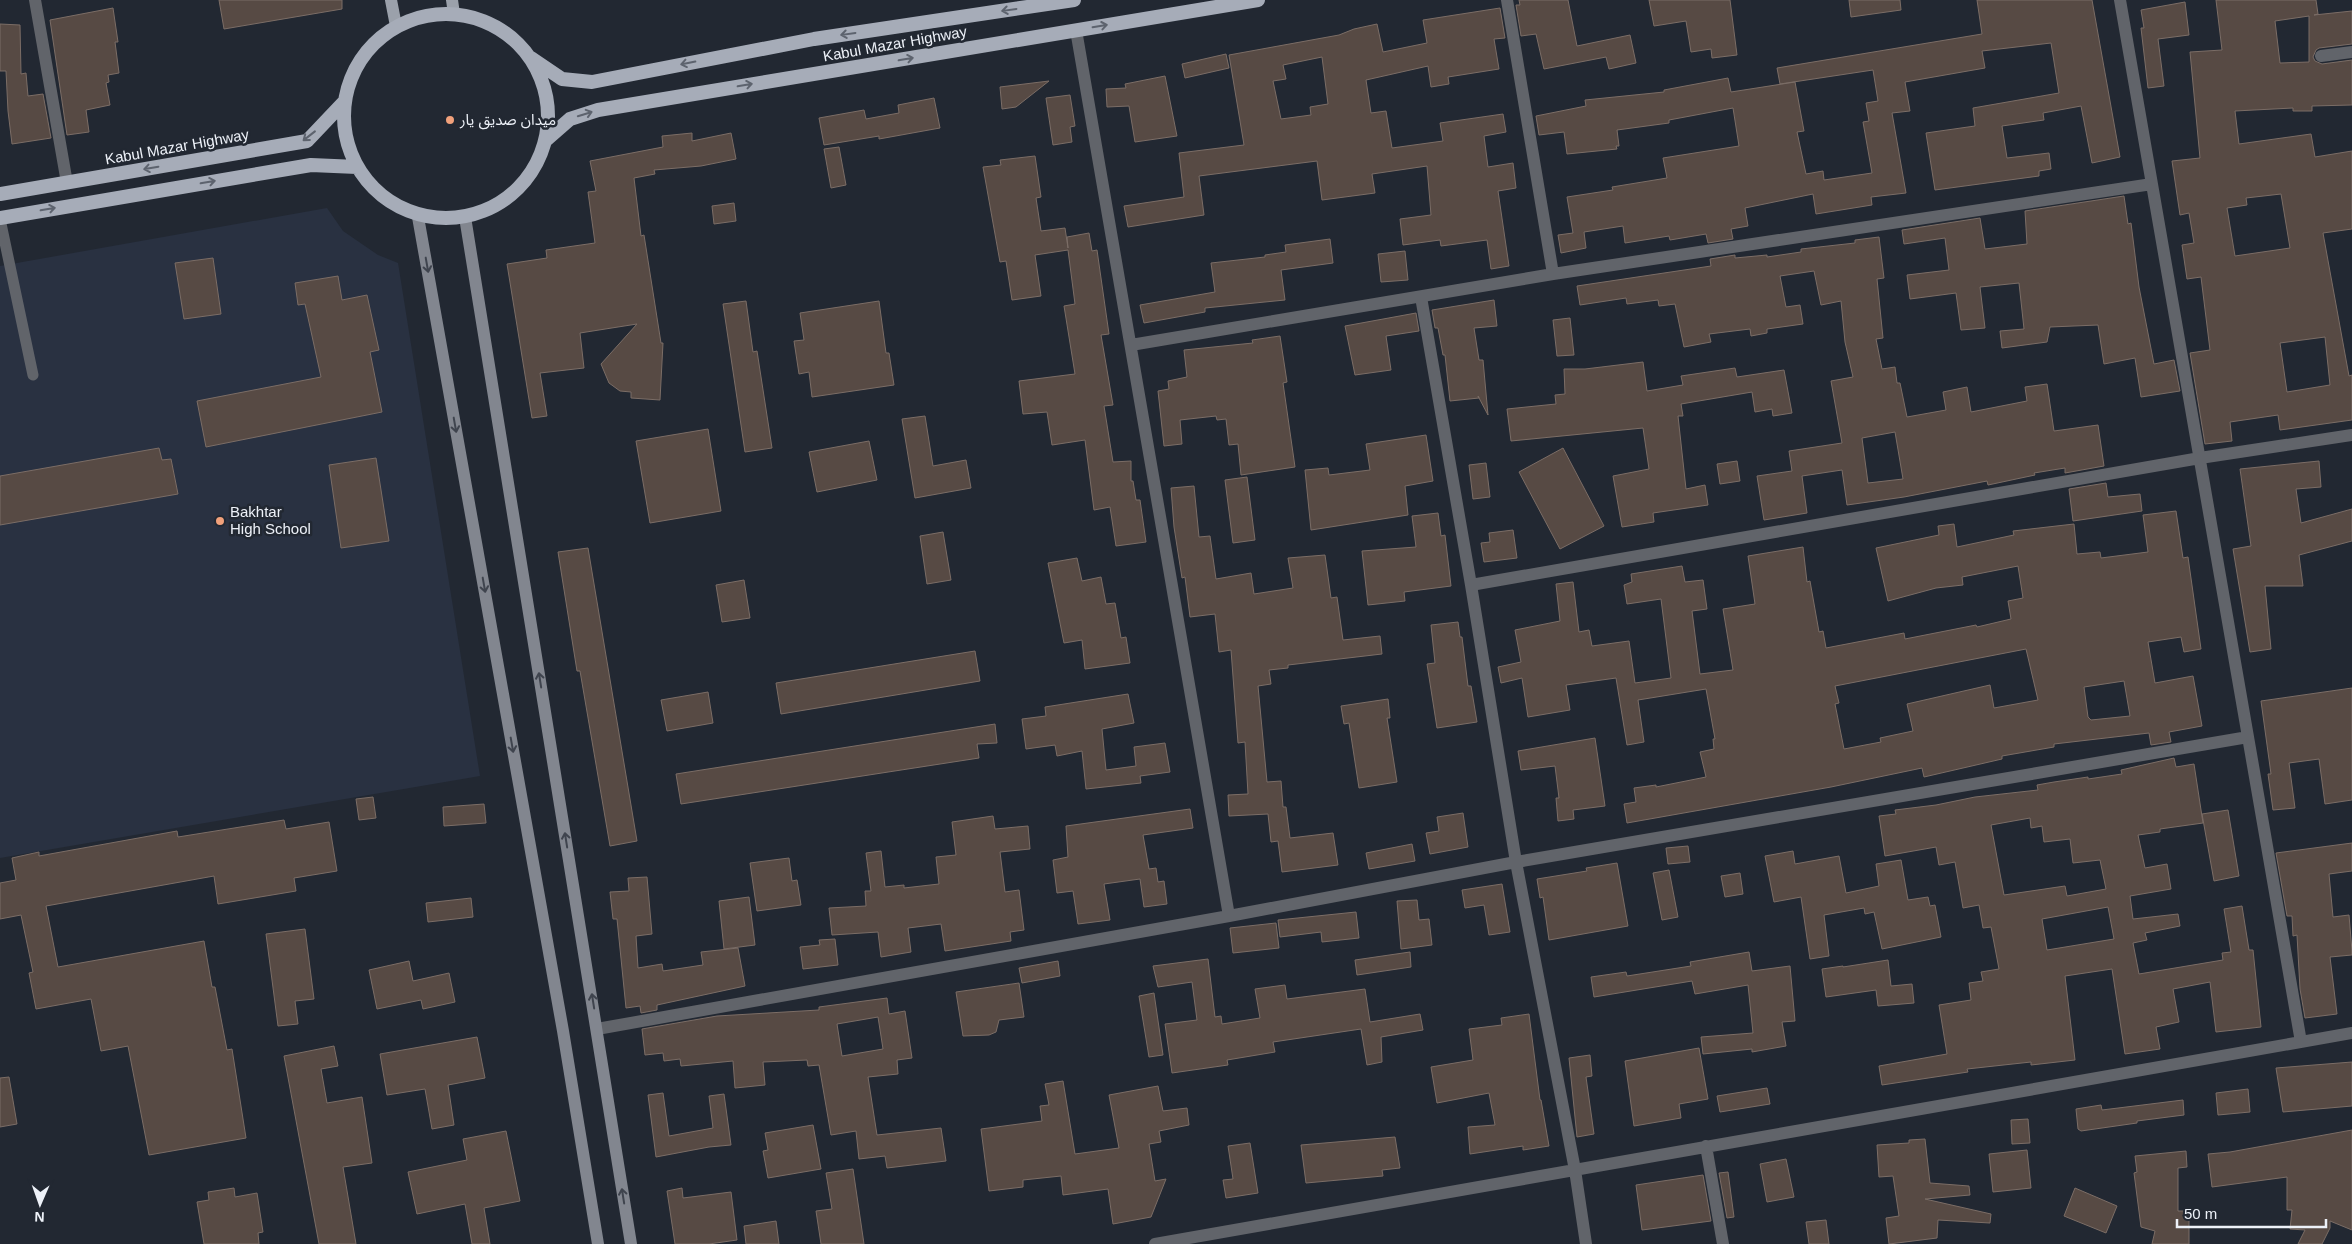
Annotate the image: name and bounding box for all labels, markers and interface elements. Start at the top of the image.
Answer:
one-way arrow [1001,6,1017,16]
one-way arrow [1092,21,1108,31]
street label: Kabul Mazar Highway [822,22,969,65]
one-way arrow [840,29,856,39]
one-way arrow [897,53,913,63]
one-way arrow [680,59,696,68]
one-way arrow [737,80,753,90]
one-way arrow [577,109,593,118]
place label: میدان صدیق یار [459,111,556,130]
marker: میدان صدیق یار [444,114,456,126]
street label: Kabul Mazar Highway [104,125,251,168]
one-way arrow [303,131,316,142]
one-way arrow [144,163,160,173]
one-way arrow [200,177,216,187]
one-way arrow [40,204,56,214]
one-way arrow [422,256,432,272]
one-way arrow [451,416,461,432]
place label: Bakhtar High School [230,503,311,537]
marker: Bakhtar High School [214,515,226,527]
one-way arrow [479,576,489,592]
one-way arrow [535,672,545,688]
one-way arrow [508,736,517,752]
one-way arrow [561,833,571,849]
one-way arrow [587,993,597,1009]
north arrow [15,1179,65,1229]
one-way arrow [618,1188,628,1204]
scale bar [2177,1196,2326,1228]
text: 50 m [2184,1205,2217,1222]
text: N [34,1209,45,1225]

